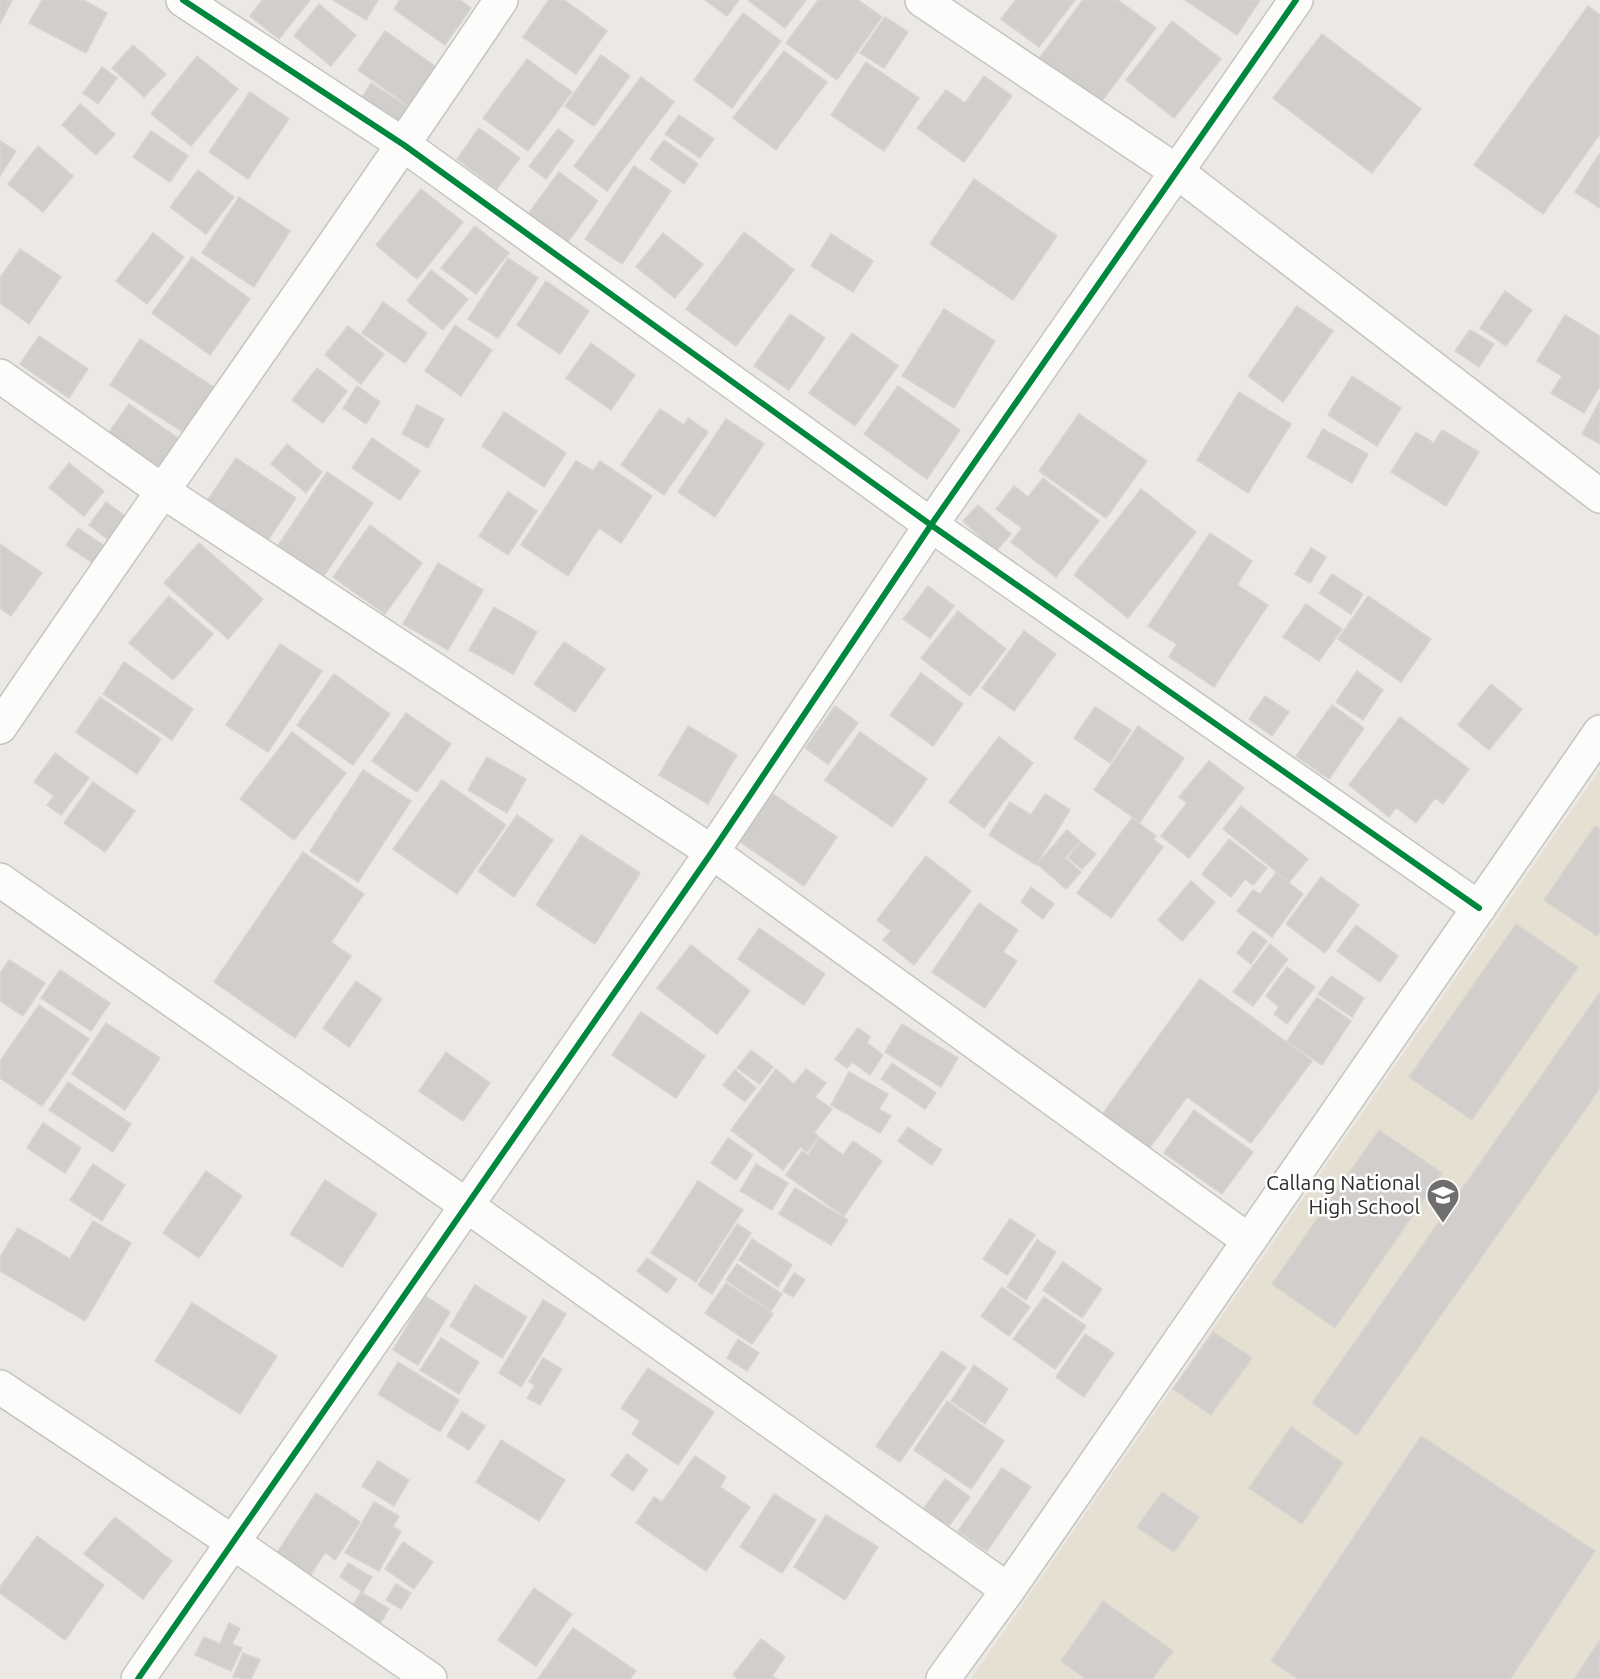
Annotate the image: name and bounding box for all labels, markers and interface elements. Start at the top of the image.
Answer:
place label: Callang National High School [1266,1170,1420,1218]
school or university icon: Callang National High School [1425,1177,1461,1224]

